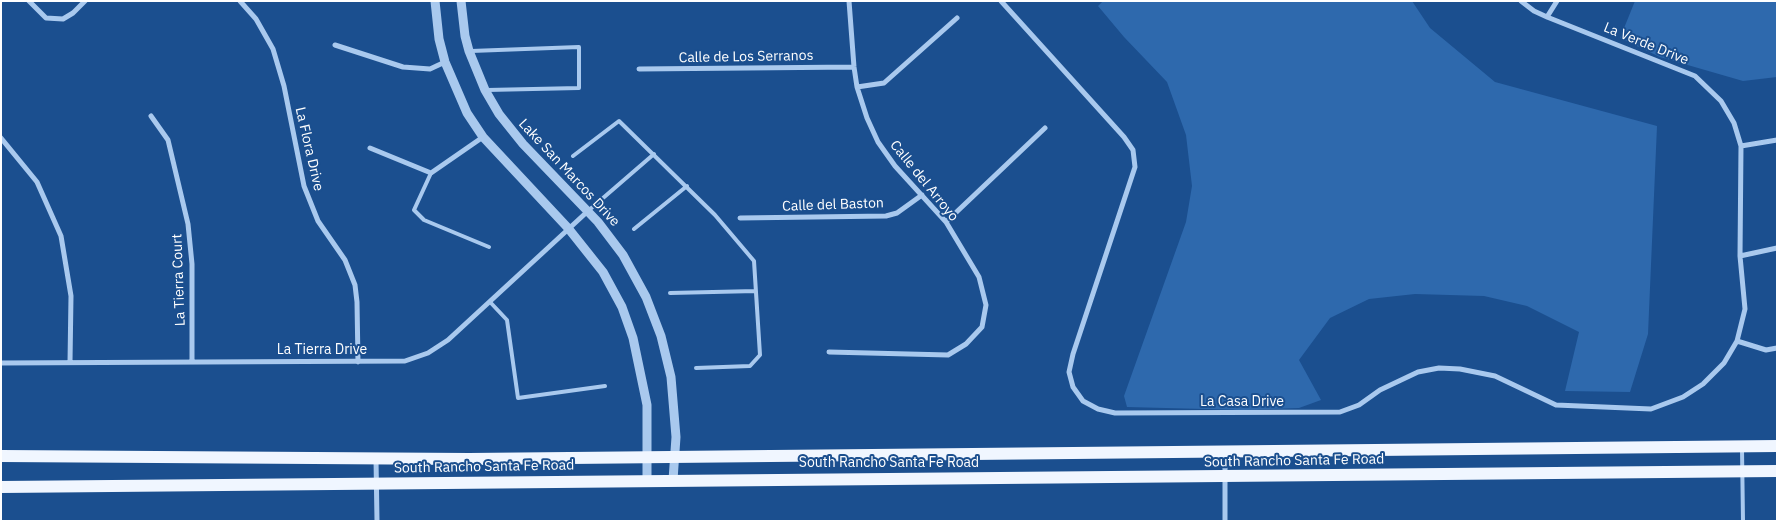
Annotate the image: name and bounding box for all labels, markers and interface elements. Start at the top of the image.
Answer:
street label: La Verde Drive [1601,19,1691,69]
street label: Calle de Los Serranos [678,47,814,67]
street label: La Flora Drive [291,105,327,193]
street label: Lake San Marcos Drive [515,116,623,230]
street label: Calle del Arroyo [886,137,962,225]
street label: Calle del Baston [782,195,884,215]
street label: La Tierra Court [169,233,189,327]
street label: La Tierra Drive [277,342,367,358]
street label: La Casa Drive [1200,394,1284,410]
street label: South Rancho Santa Fe Road [1204,451,1384,471]
street label: South Rancho Santa Fe Road [799,455,979,471]
street label: South Rancho Santa Fe Road [394,457,574,477]

